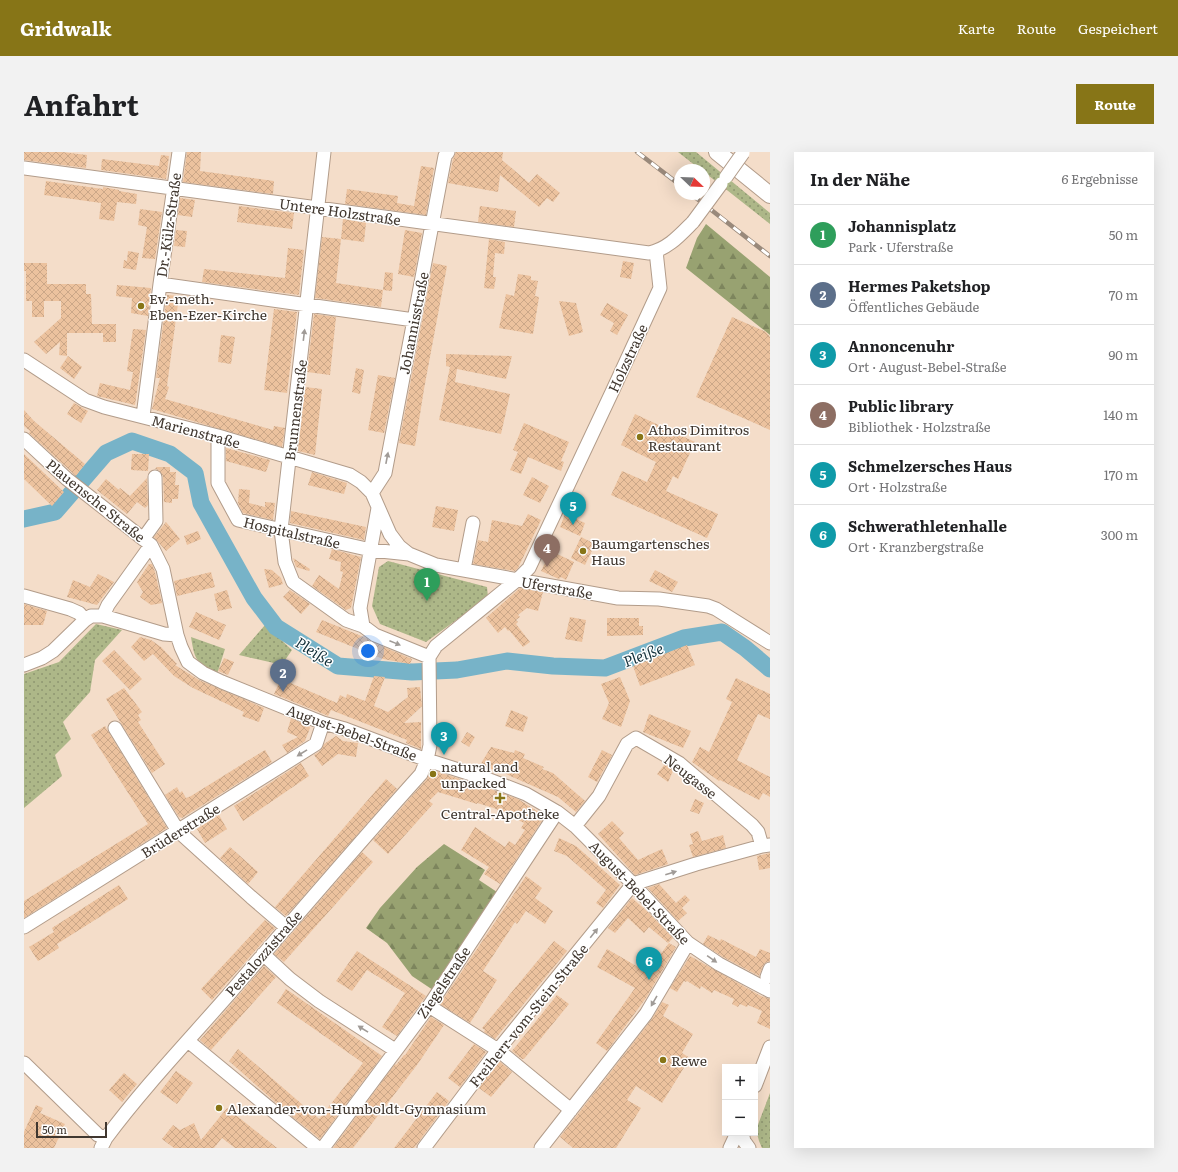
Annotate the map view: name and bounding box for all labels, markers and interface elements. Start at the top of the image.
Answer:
text: Gridwalk [20,14,111,42]
text: Karte [958,18,995,38]
text: Route [1017,18,1056,38]
text: Gespeichert [1078,18,1158,38]
text: Anfahrt [24,83,139,125]
button: Route [1076,84,1154,124]
north arrow [674,164,710,200]
text: In der Nähe [810,166,910,191]
text: 6 Ergebnisse [1061,169,1138,188]
street label: Dr.-Külz-Straße [151,171,185,279]
street label: Untere Holzstraße [278,193,402,229]
text: Johannisplatz [848,214,956,237]
text: 1 [820,225,826,244]
text: 50 m [1109,225,1138,244]
text: Park · Uferstraße [848,237,953,256]
street label: Johannisstraße [393,270,433,376]
text: Hermes Paketshop [848,274,991,297]
text: 2 [820,285,826,304]
text: 70 m [1109,285,1138,304]
place label: Ev.-meth. Eben-Ezer-Kirche [149,288,267,324]
text: Öffentliches Gebäude [848,297,979,316]
marker: Ev.-meth. Eben-Ezer-Kirche [136,301,146,311]
street label: Holzstraße [602,320,652,396]
one-way arrow [300,329,307,341]
text: Annoncenuhr [848,334,954,357]
text: 3 [819,345,827,364]
text: 90 m [1108,345,1138,364]
text: Ort · August-Bebel-Straße [848,357,1006,376]
street label: Brunnenstraße [279,358,311,462]
text: Public library [848,394,953,417]
text: 4 [819,405,827,424]
text: 140 m [1103,405,1138,424]
street label: Marienstraße [149,410,243,452]
text: Bibliothek · Holzstraße [848,417,991,436]
place label: Athos Dimitros Restaurant [648,419,749,455]
marker: Athos Dimitros Restaurant [635,432,645,442]
one-way arrow [385,452,391,464]
street label: Plauensche Straße [42,454,150,546]
text: Schmelzersches Haus [848,454,1012,477]
text: 5 [819,465,827,484]
text: 170 m [1104,465,1138,484]
text: Ort · Holzstraße [848,477,947,496]
pin: 5 [560,492,586,525]
street label: Hospitalstraße [241,511,343,553]
text: Schwerathletenhalle [848,514,1007,537]
text: 6 [819,525,827,544]
text: 300 m [1101,525,1138,544]
place label: Baumgartensches Haus [591,533,709,569]
pin: 4 [534,534,560,567]
text: Ort · Kranzbergstraße [848,537,984,556]
marker: Baumgartensches Haus [578,546,588,556]
pin: 1 [414,568,440,601]
street label: Uferstraße [520,571,594,603]
water label: Pleiße [291,630,339,672]
water label: Pleiße [620,636,666,672]
your location [358,641,378,661]
one-way arrow [389,641,401,647]
pin: 2 [270,659,296,692]
street label: August-Bebel-Straße [284,699,420,765]
pin: 3 [431,722,457,755]
one-way arrow [296,749,307,757]
street label: Neugasse [660,749,722,803]
place label: natural and unpacked [441,756,519,792]
marker: natural and unpacked [428,769,438,779]
marker: Central-Apotheke [495,793,505,803]
street label: Brüderstraße [137,798,223,862]
place label: Central-Apotheke [441,803,559,823]
street label: August-Bebel-Straße [585,836,695,948]
one-way arrow [665,869,677,875]
street label: Pestalozzistraße [220,906,306,1000]
one-way arrow [589,928,598,938]
street label: Freiherr-vom-Stein-Straße [464,939,592,1091]
street label: Ziegelstraße [412,942,474,1022]
pin: 6 [636,947,662,980]
one-way arrow [707,955,717,963]
one-way arrow [651,995,658,1007]
one-way arrow [357,1025,368,1032]
place label: Rewe [671,1050,707,1070]
marker: Rewe [658,1055,668,1065]
map controls [722,1064,758,1136]
button: + [722,1064,758,1100]
place label: Alexander-von-Humboldt-Gymnasium [227,1098,487,1118]
button: − [722,1100,758,1136]
marker: Alexander-von-Humboldt-Gymnasium [214,1103,224,1113]
scale bar [36,1120,107,1139]
text: 50 m [42,1121,67,1137]

